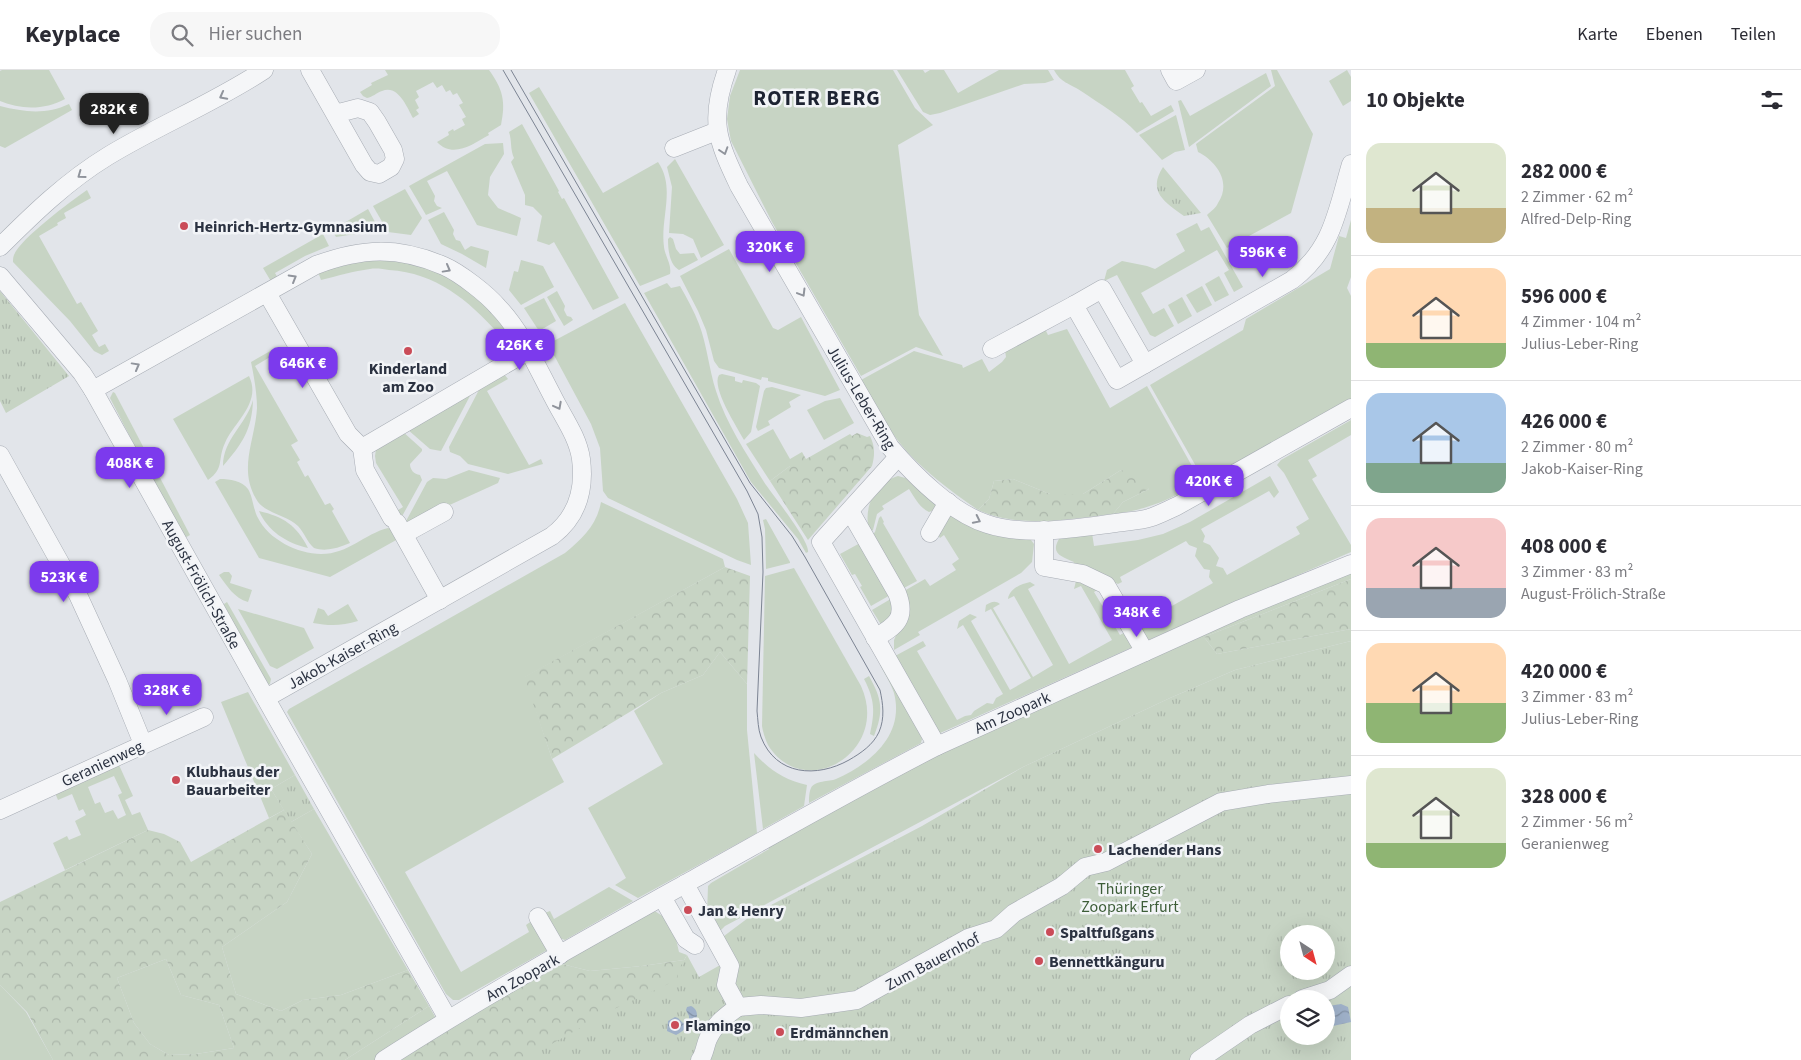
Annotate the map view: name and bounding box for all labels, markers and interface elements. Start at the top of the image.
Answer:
search box [150,12,500,57]
text: Keyplace [25,17,120,52]
icon: search [168,21,196,49]
text: Hier suchen [208,21,302,48]
text: Karte [1577,22,1618,47]
text: Ebenen [1646,22,1703,47]
text: Teilen [1731,22,1776,47]
district label: ROTER BERG [753,83,881,113]
text: 10 Objekte [1366,85,1465,115]
icon: filters [1758,86,1786,114]
one-way arrow [219,89,228,99]
pin: 282K € [73,92,155,135]
text: 282K € [91,98,137,120]
one-way arrow [718,146,728,155]
text: 282 000 € [1521,156,1607,186]
icon: home [1406,163,1466,223]
one-way arrow [77,169,87,178]
text: 2 Zimmer · 62 m² [1521,186,1633,208]
text: Alfred-Delp-Ring [1521,208,1631,230]
place label: Heinrich-Hertz-Gymnasium [194,216,387,238]
marker: Heinrich-Hertz-Gymnasium [178,220,190,232]
pin: 320K € [729,230,811,273]
text: 320K € [747,236,793,258]
pin: 596K € [1222,236,1304,278]
text: 596K € [1240,241,1286,263]
one-way arrow [442,262,451,272]
one-way arrow [288,274,297,284]
text: 596 000 € [1521,281,1607,311]
one-way arrow [795,288,805,297]
icon: home [1406,288,1466,348]
text: 4 Zimmer · 104 m² [1521,311,1641,333]
pin: 426K € [479,328,561,371]
text: Julius-Leber-Ring [1521,333,1638,355]
text: 426K € [497,334,543,356]
street label: Julius-Leber-Ring [822,342,901,453]
marker: Kinderland am Zoo [402,345,414,357]
pin: 646K € [262,346,344,389]
text: 646K € [280,352,326,374]
place label: Kinderland am Zoo [369,358,447,398]
one-way arrow [131,362,140,372]
one-way arrow [552,401,562,410]
text: 426 000 € [1521,406,1607,436]
icon: home [1406,413,1466,473]
text: 2 Zimmer · 80 m² [1521,436,1633,458]
pin: 408K € [89,446,171,489]
text: 408K € [107,452,153,474]
text: Jakob-Kaiser-Ring [1521,458,1643,480]
pin: 420K € [1168,464,1250,507]
text: 420K € [1186,470,1232,492]
one-way arrow [972,513,981,524]
street label: August-Frölich-Straße [156,516,246,653]
text: 408 000 € [1521,531,1607,561]
icon: home [1406,538,1466,598]
pin: 523K € [23,560,105,603]
text: 3 Zimmer · 83 m² [1521,561,1633,583]
text: 523K € [41,566,87,588]
text: August-Frölich-Straße [1521,583,1666,605]
pin: 348K € [1096,596,1178,638]
text: 348K € [1114,601,1160,623]
street label: Jakob-Kaiser-Ring [284,617,401,695]
text: 420 000 € [1521,656,1607,686]
icon: home [1406,663,1466,723]
pin: 328K € [126,674,208,716]
text: 328K € [144,679,190,701]
street label: Am Zoopark [971,686,1054,739]
text: 3 Zimmer · 83 m² [1521,686,1633,708]
text: Julius-Leber-Ring [1521,708,1638,730]
street label: Geranienweg [58,735,147,792]
place label: Klubhaus der Bauarbeiter [186,761,280,801]
marker: Klubhaus der Bauarbeiter [170,774,182,786]
text: 328 000 € [1521,781,1607,811]
icon: home [1406,788,1466,848]
text: 2 Zimmer · 56 m² [1521,811,1633,833]
text: Geranienweg [1521,833,1609,855]
place label: Lachender Hans [1108,839,1221,861]
marker: Lachender Hans [1092,843,1104,855]
park label: Thüringer Zoopark Erfurt [1081,878,1179,918]
place label: Jan & Henry [698,900,785,922]
marker: Jan & Henry [682,904,694,916]
place label: Spaltfußgans [1060,922,1154,944]
north arrow [1280,925,1335,980]
map controls [1280,925,1335,1045]
marker: Spaltfußgans [1044,926,1056,938]
street label: Zum Bauernhof [881,927,985,996]
street label: Am Zoopark [482,949,563,1007]
place label: Bennettkänguru [1049,951,1165,973]
marker: Bennettkänguru [1033,955,1045,967]
button: layers [1280,990,1335,1045]
place label: Flamingo [685,1015,751,1037]
marker: Flamingo [669,1019,681,1031]
place label: Erdmännchen [790,1022,889,1044]
marker: Erdmännchen [774,1026,786,1038]

